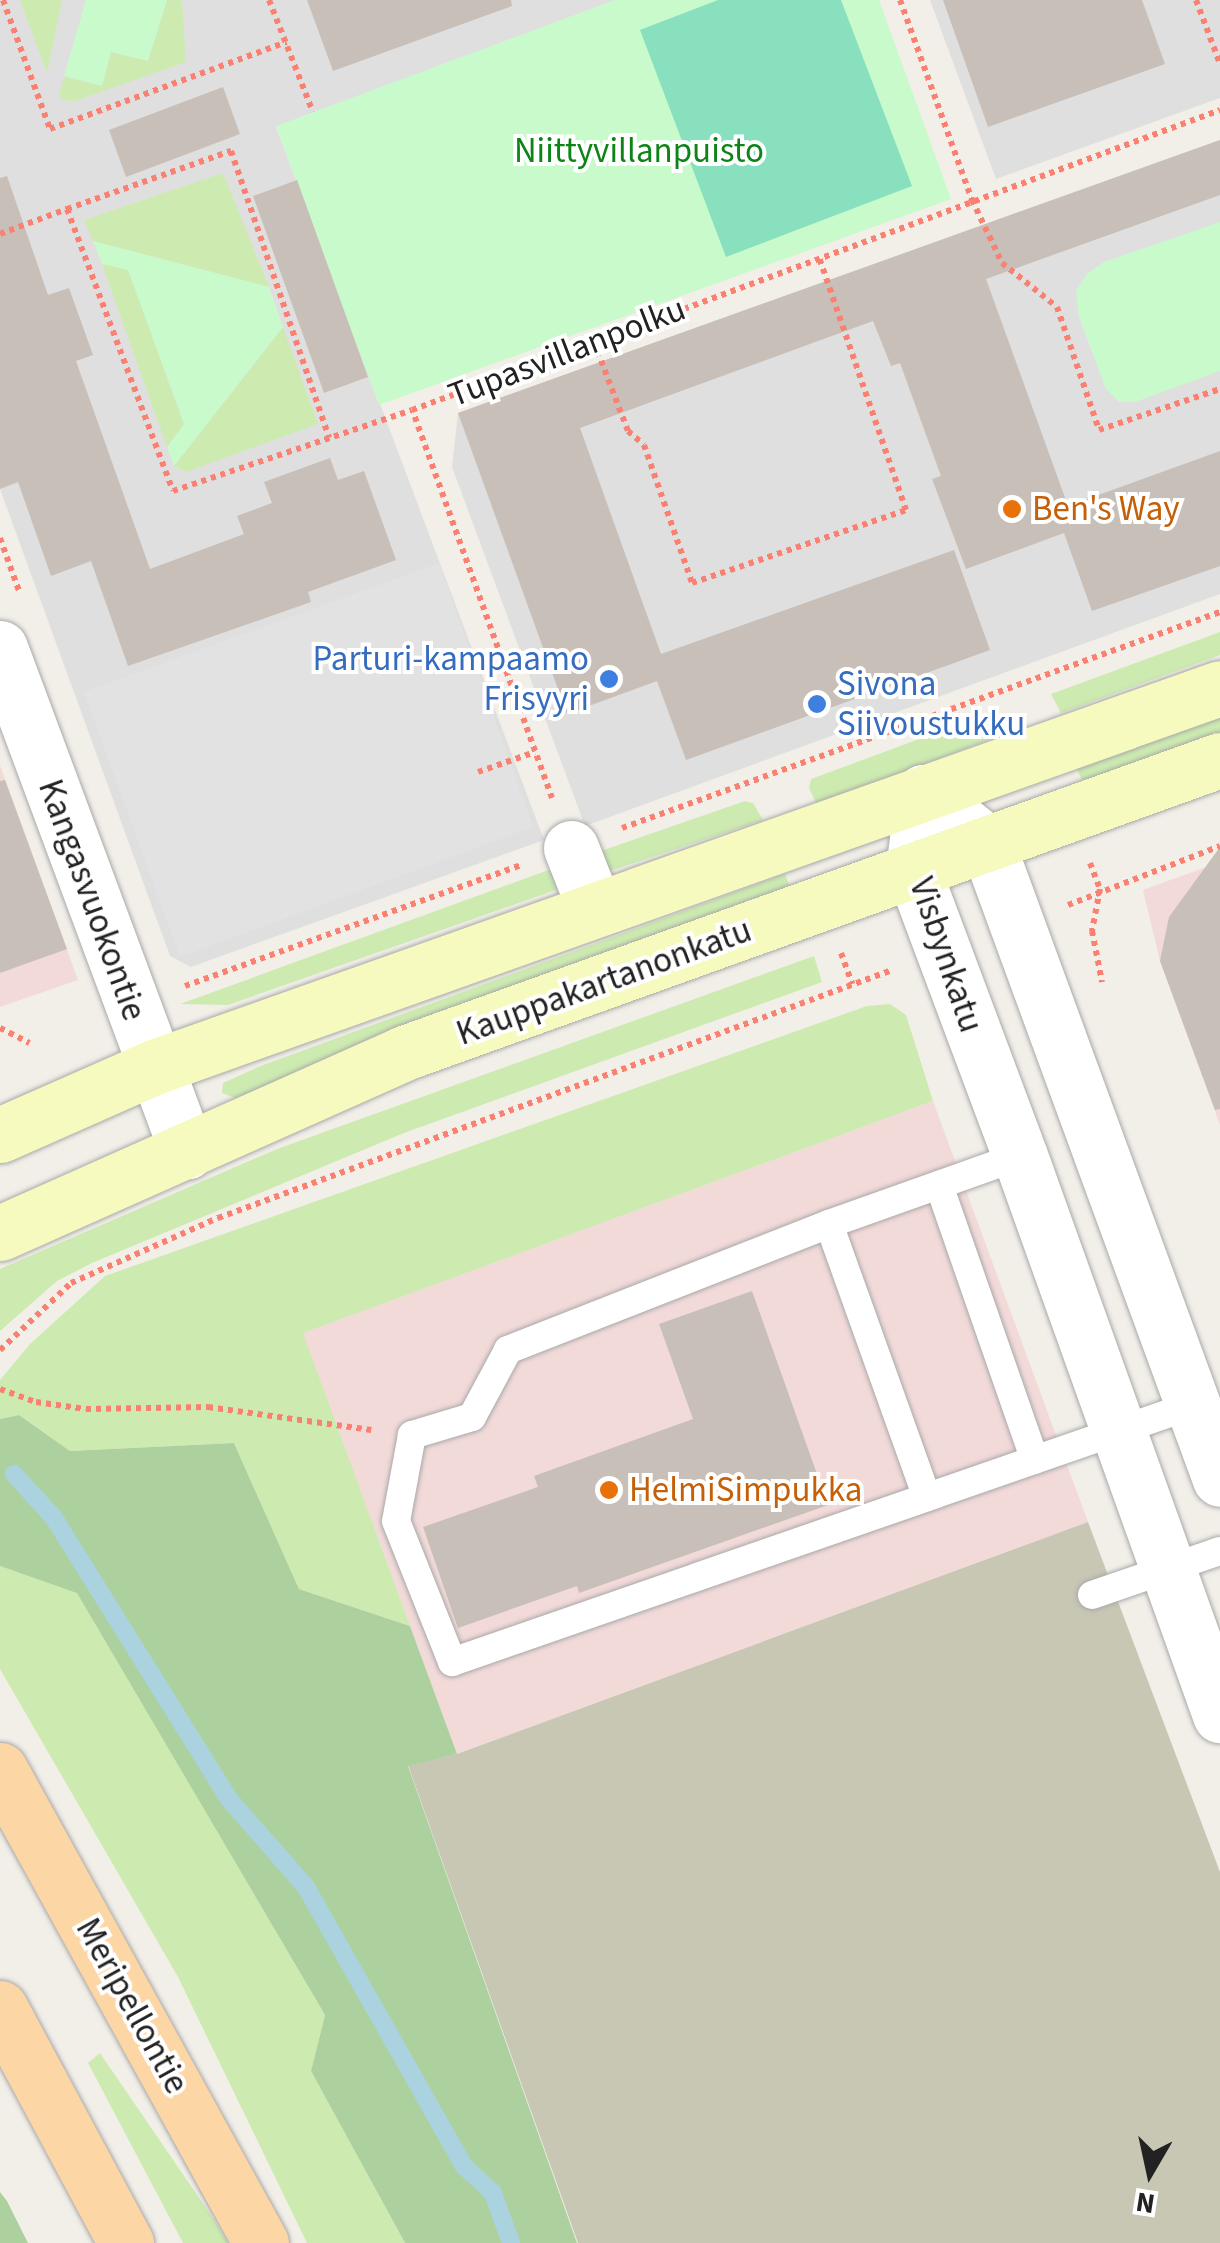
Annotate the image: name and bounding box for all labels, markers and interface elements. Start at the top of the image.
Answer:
park label: Niittyvillanpuisto [514,130,764,172]
street label: Tupasvillanpolku [443,288,691,416]
place label: Ben's Way [1032,488,1180,530]
marker: Ben's Way [1001,498,1023,520]
place label: Parturi-kampaamo Frisyyri [313,638,589,720]
place label: Sivona Siivoustukku [837,663,1025,745]
marker: Parturi-kampaamo Frisyyri [598,668,620,690]
marker: Sivona Siivoustukku [806,693,828,715]
street label: Kangasvuokontie [29,774,155,1026]
street label: Visbynkatu [900,872,992,1038]
street label: Kauppakartanonkatu [451,909,757,1055]
place label: HelmiSimpukka [629,1469,862,1511]
marker: HelmiSimpukka [598,1479,620,1501]
street label: Meripellontie [67,1911,197,2101]
north arrow [1100,2123,1200,2223]
text: N [1133,2181,1158,2224]

